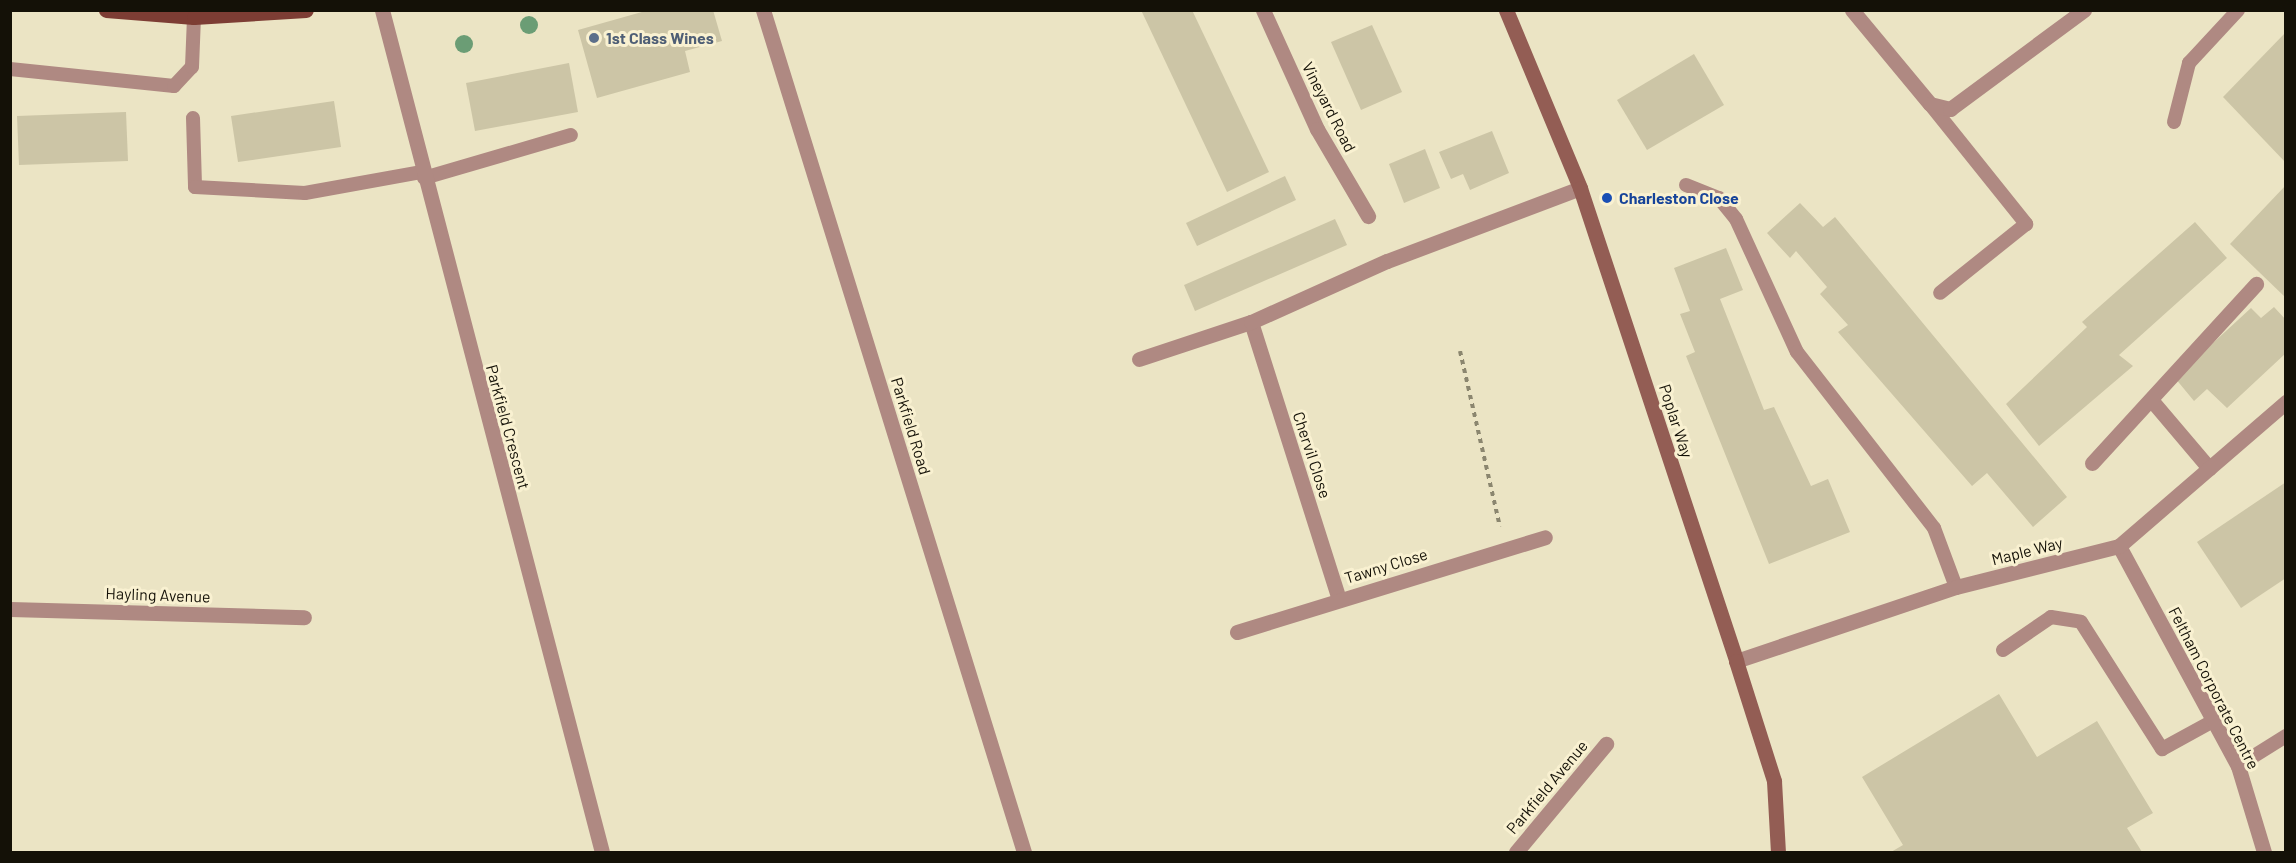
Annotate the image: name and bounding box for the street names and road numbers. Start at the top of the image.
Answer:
street label: Vineyard Road [1298,59,1360,155]
street label: Parkfield Crescent [482,363,534,491]
street label: Parkfield Road [887,375,935,477]
street label: Poplar Way [1655,382,1697,460]
street label: Chervil Close [1289,409,1335,501]
street label: Maple Way [1989,533,2065,569]
street label: Tawny Close [1342,544,1430,588]
street label: Hayling Avenue [105,584,211,606]
street label: Feltham Corporate Centre [2165,604,2263,772]
street label: Parkfield Avenue [1502,736,1592,838]

